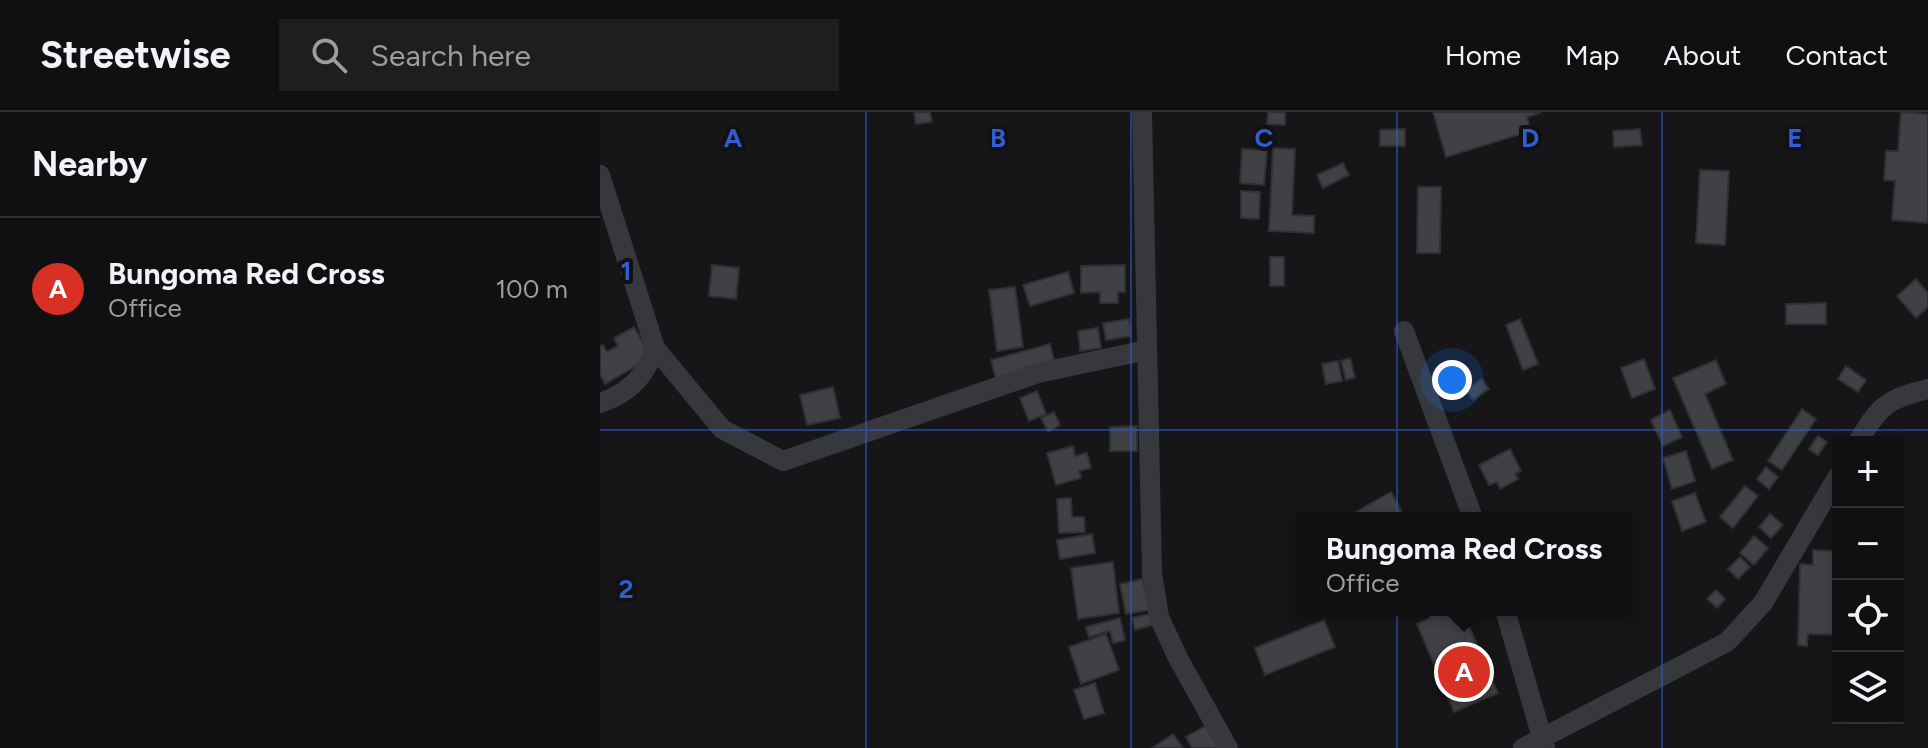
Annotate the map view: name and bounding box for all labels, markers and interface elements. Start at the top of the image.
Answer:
search box [279,19,839,91]
text: Streetwise [40,32,231,78]
icon: search [307,33,351,77]
text: Search here [371,37,531,74]
text: Home [1445,38,1521,72]
text: Map [1565,38,1620,72]
text: About [1664,38,1741,72]
text: Contact [1785,38,1888,72]
text: A [724,122,743,154]
text: B [990,122,1006,154]
text: C [1255,122,1274,154]
text: D [1521,122,1539,154]
text: E [1787,122,1803,154]
text: Nearby [32,144,147,185]
text: Bungoma Red Cross [108,255,385,292]
text: 1 [621,255,631,287]
text: A [49,273,67,305]
text: 100 m [495,273,568,305]
text: Office [108,292,182,324]
your location [1432,360,1472,400]
map controls [1832,436,1904,724]
button: + [1832,436,1904,508]
button: − [1832,508,1904,580]
popup [1296,512,1632,616]
text: Bungoma Red Cross [1326,530,1602,567]
text: Office [1326,567,1399,599]
text: 2 [618,573,634,605]
button: locate [1832,580,1904,652]
pin: A [1438,642,1490,702]
button: layers [1832,652,1904,724]

